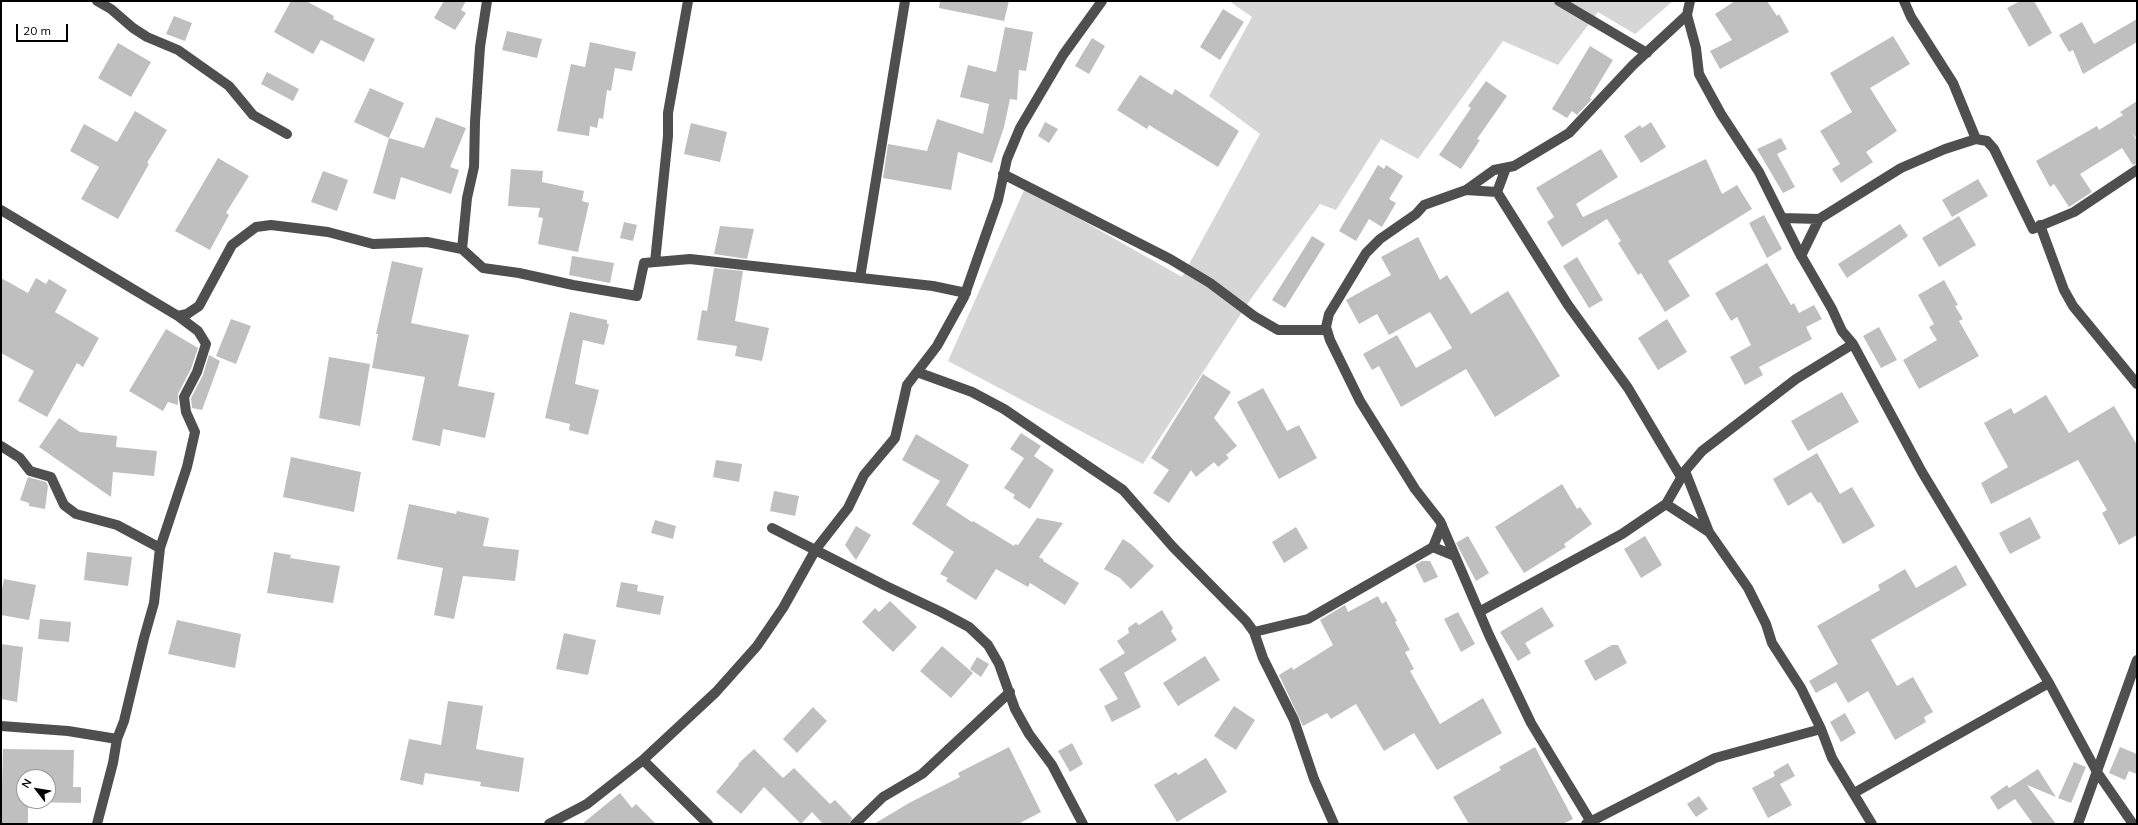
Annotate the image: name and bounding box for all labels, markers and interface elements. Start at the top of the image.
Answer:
scale bar [18,16,70,42]
text: 20 m [23,23,51,38]
north arrow [16,769,56,809]
text: N [18,776,35,791]

